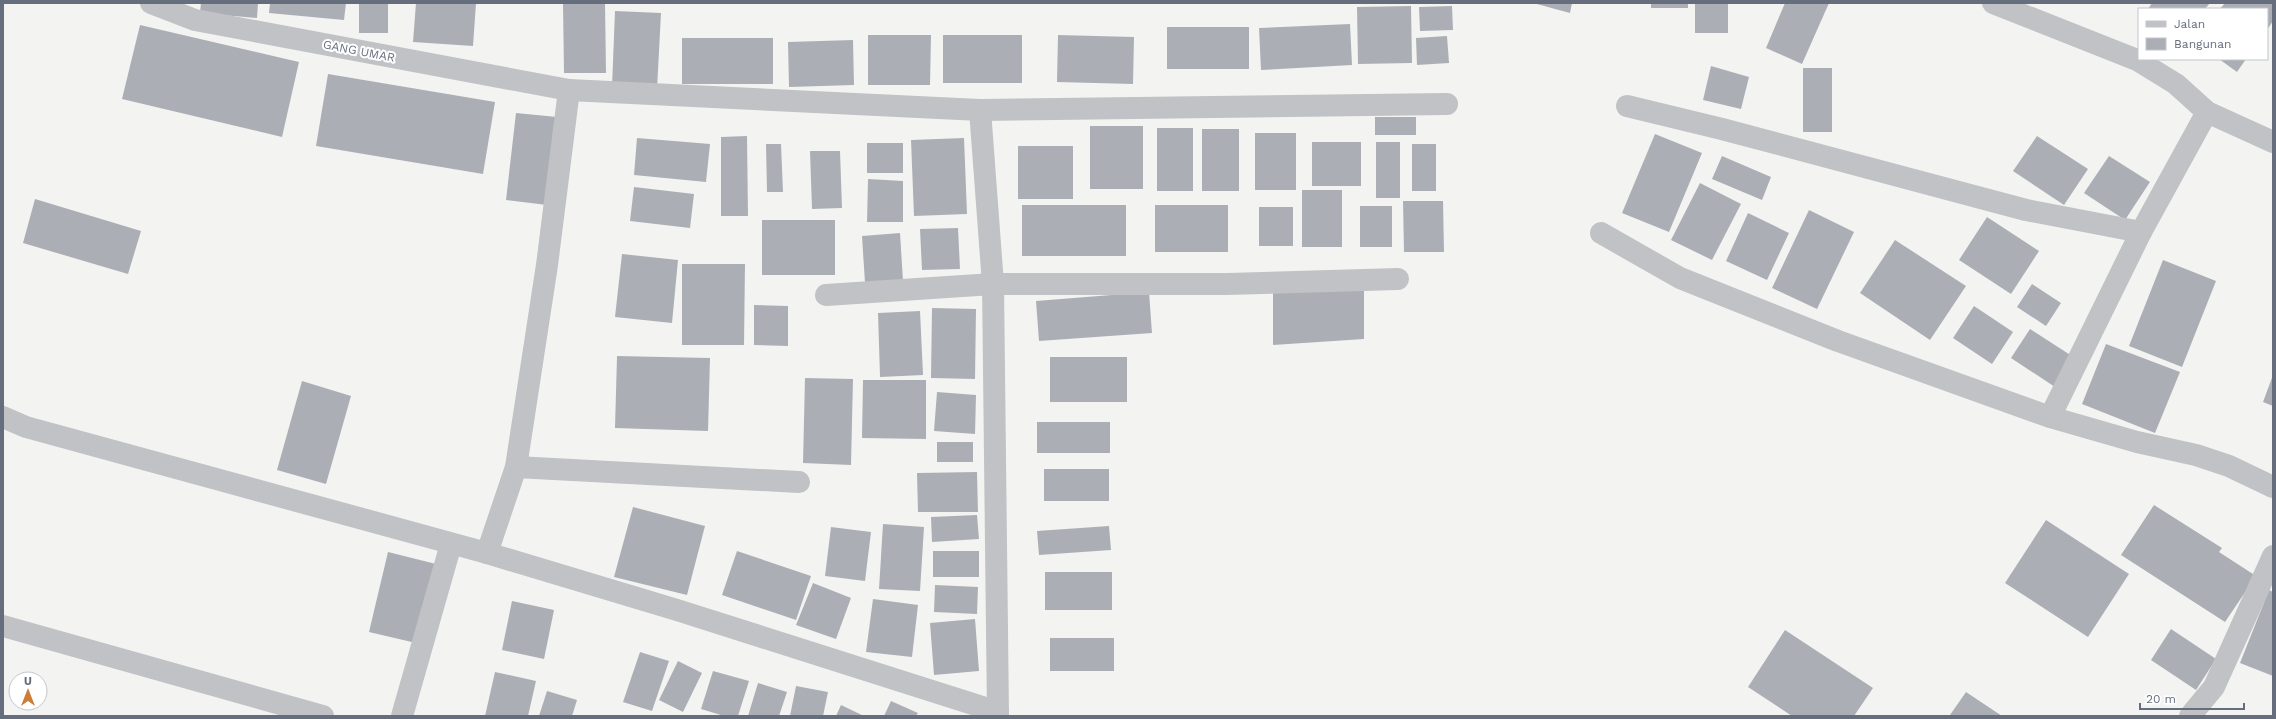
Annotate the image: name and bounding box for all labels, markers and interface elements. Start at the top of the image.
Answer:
legend [2138,8,2268,60]
text: Jalan [2174,17,2205,31]
street label: GANG UMAR [322,37,396,65]
text: Bangunan [2174,37,2232,51]
north arrow [8,671,48,711]
text: U [24,675,32,688]
scale bar [2140,685,2244,711]
text: 20 m [2146,692,2176,706]

